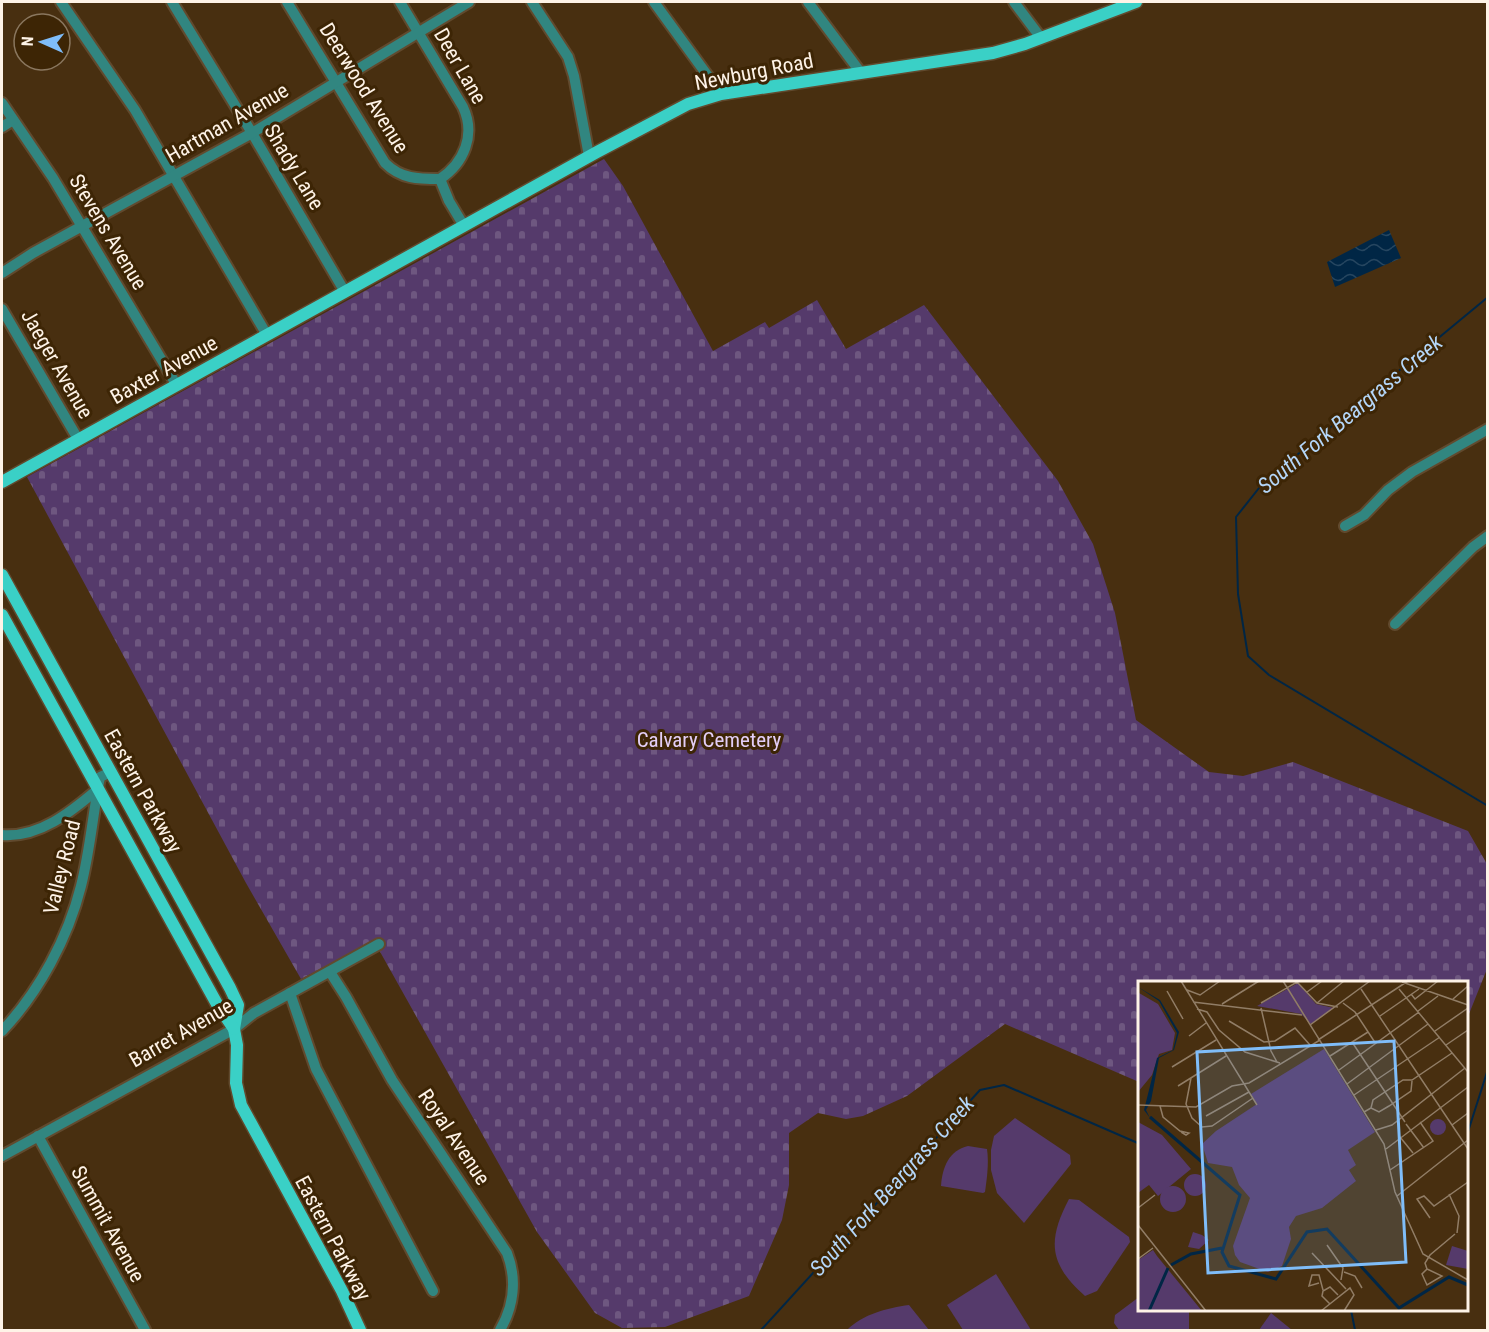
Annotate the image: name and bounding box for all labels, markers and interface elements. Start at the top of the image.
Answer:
north arrow [12,12,72,72]
street label: Deerwood Avenue [314,19,414,158]
street label: Deer Lane [429,24,491,108]
text: N [18,36,37,47]
street label: Newburg Road [693,49,815,95]
street label: Hartman Avenue [161,78,293,168]
street label: Shady Lane [259,120,329,214]
street label: Stevens Avenue [64,170,152,294]
street label: Jaeger Avenue [16,305,98,423]
water label: South Fork Beargrass Creek [1253,329,1448,498]
street label: Baxter Avenue [106,331,222,409]
street label: Eastern Parkway [99,725,187,857]
park label: Calvary Cemetery [637,728,782,752]
street label: Valley Road [39,817,85,917]
inset map [1138,981,1468,1311]
street label: Barret Avenue [125,994,237,1072]
street label: Royal Avenue [413,1085,495,1190]
water label: South Fork Beargrass Creek [805,1091,980,1281]
street label: Summit Avenue [66,1162,150,1286]
street label: Eastern Parkway [290,1172,376,1304]

